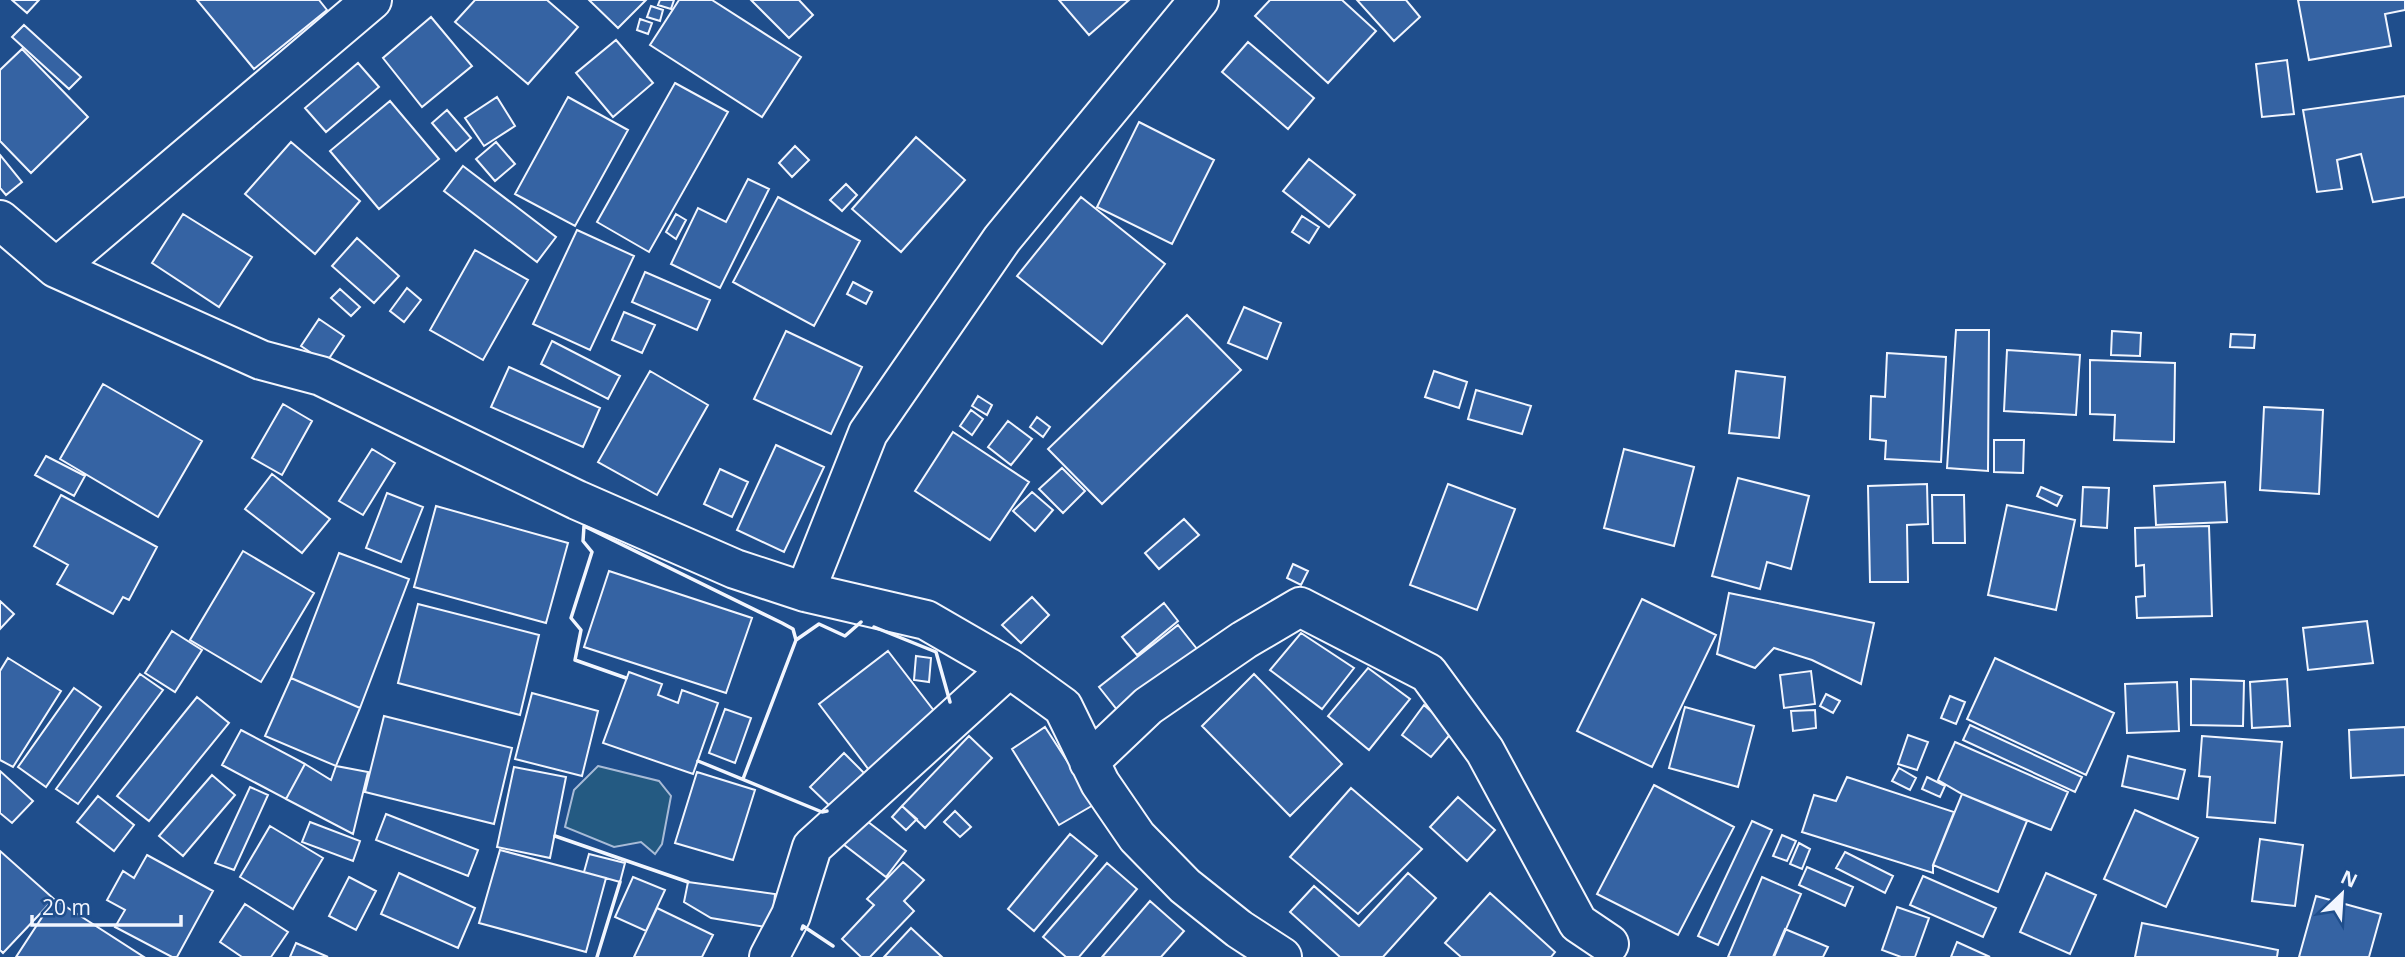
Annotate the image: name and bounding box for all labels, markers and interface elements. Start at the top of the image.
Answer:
north arrow [2307,859,2377,929]
text: N [2337,864,2362,894]
scale bar [32,884,180,928]
text: 20 m [42,893,91,921]

